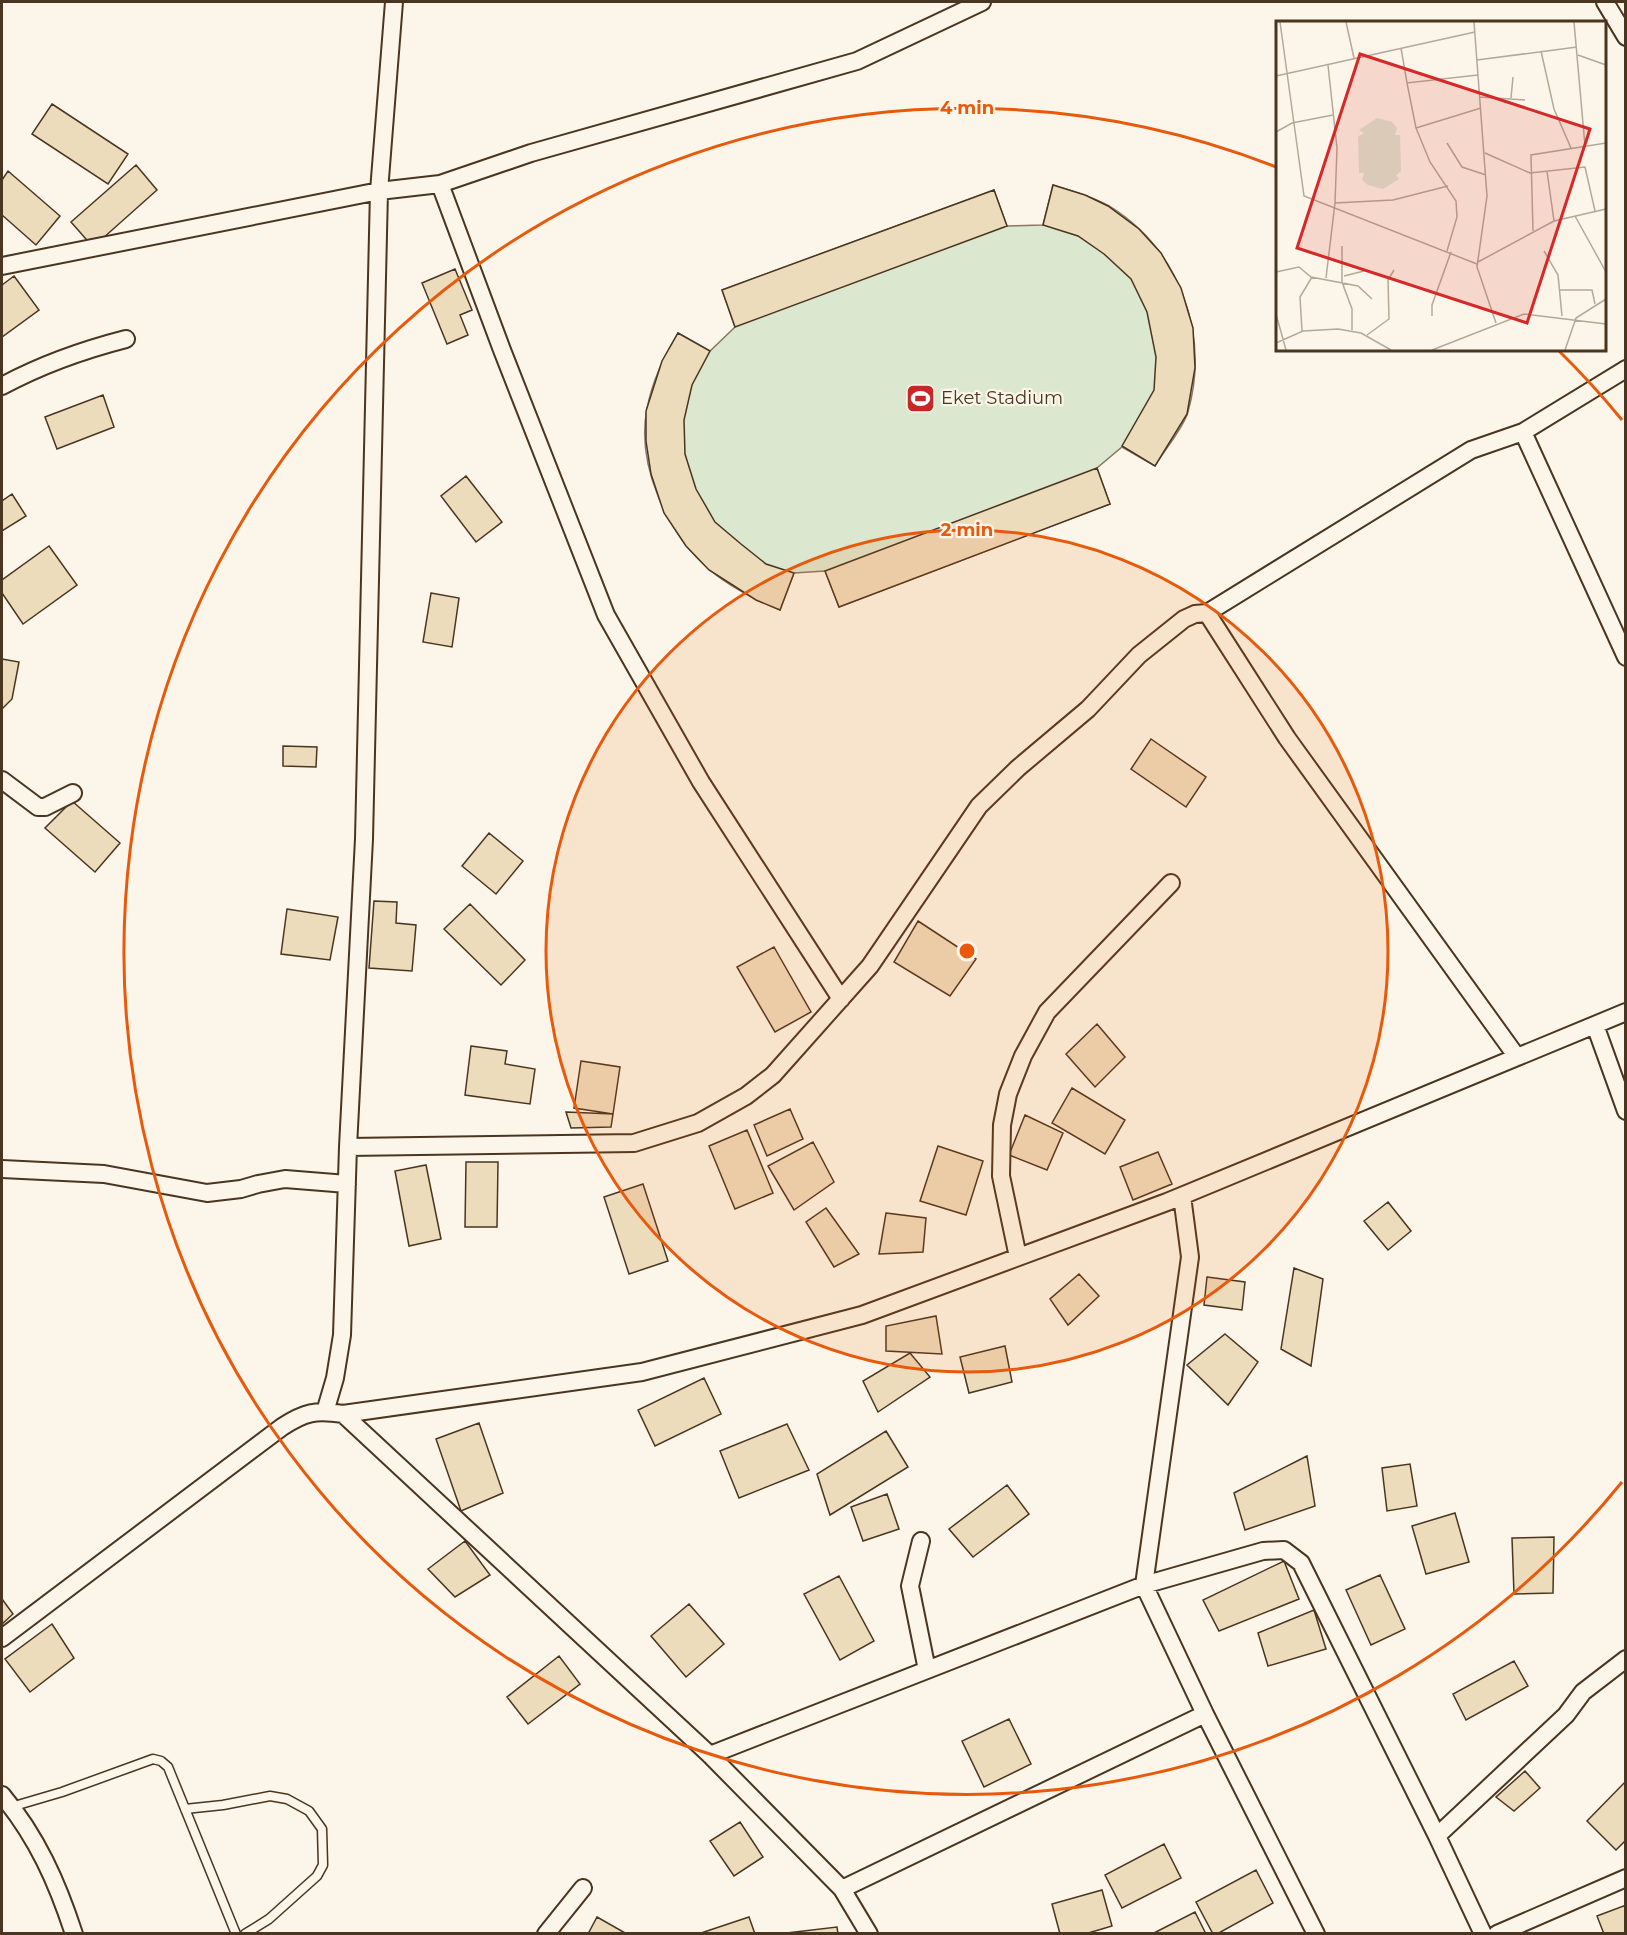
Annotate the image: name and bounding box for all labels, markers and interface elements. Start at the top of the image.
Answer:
inset map [1276,21,1606,351]
text: 4 min [940,97,994,119]
sports icon: Eket Stadium [904,382,936,414]
place label: Eket Stadium [941,387,1063,409]
text: 2 min [941,519,993,541]
centre of rings [957,941,977,961]

